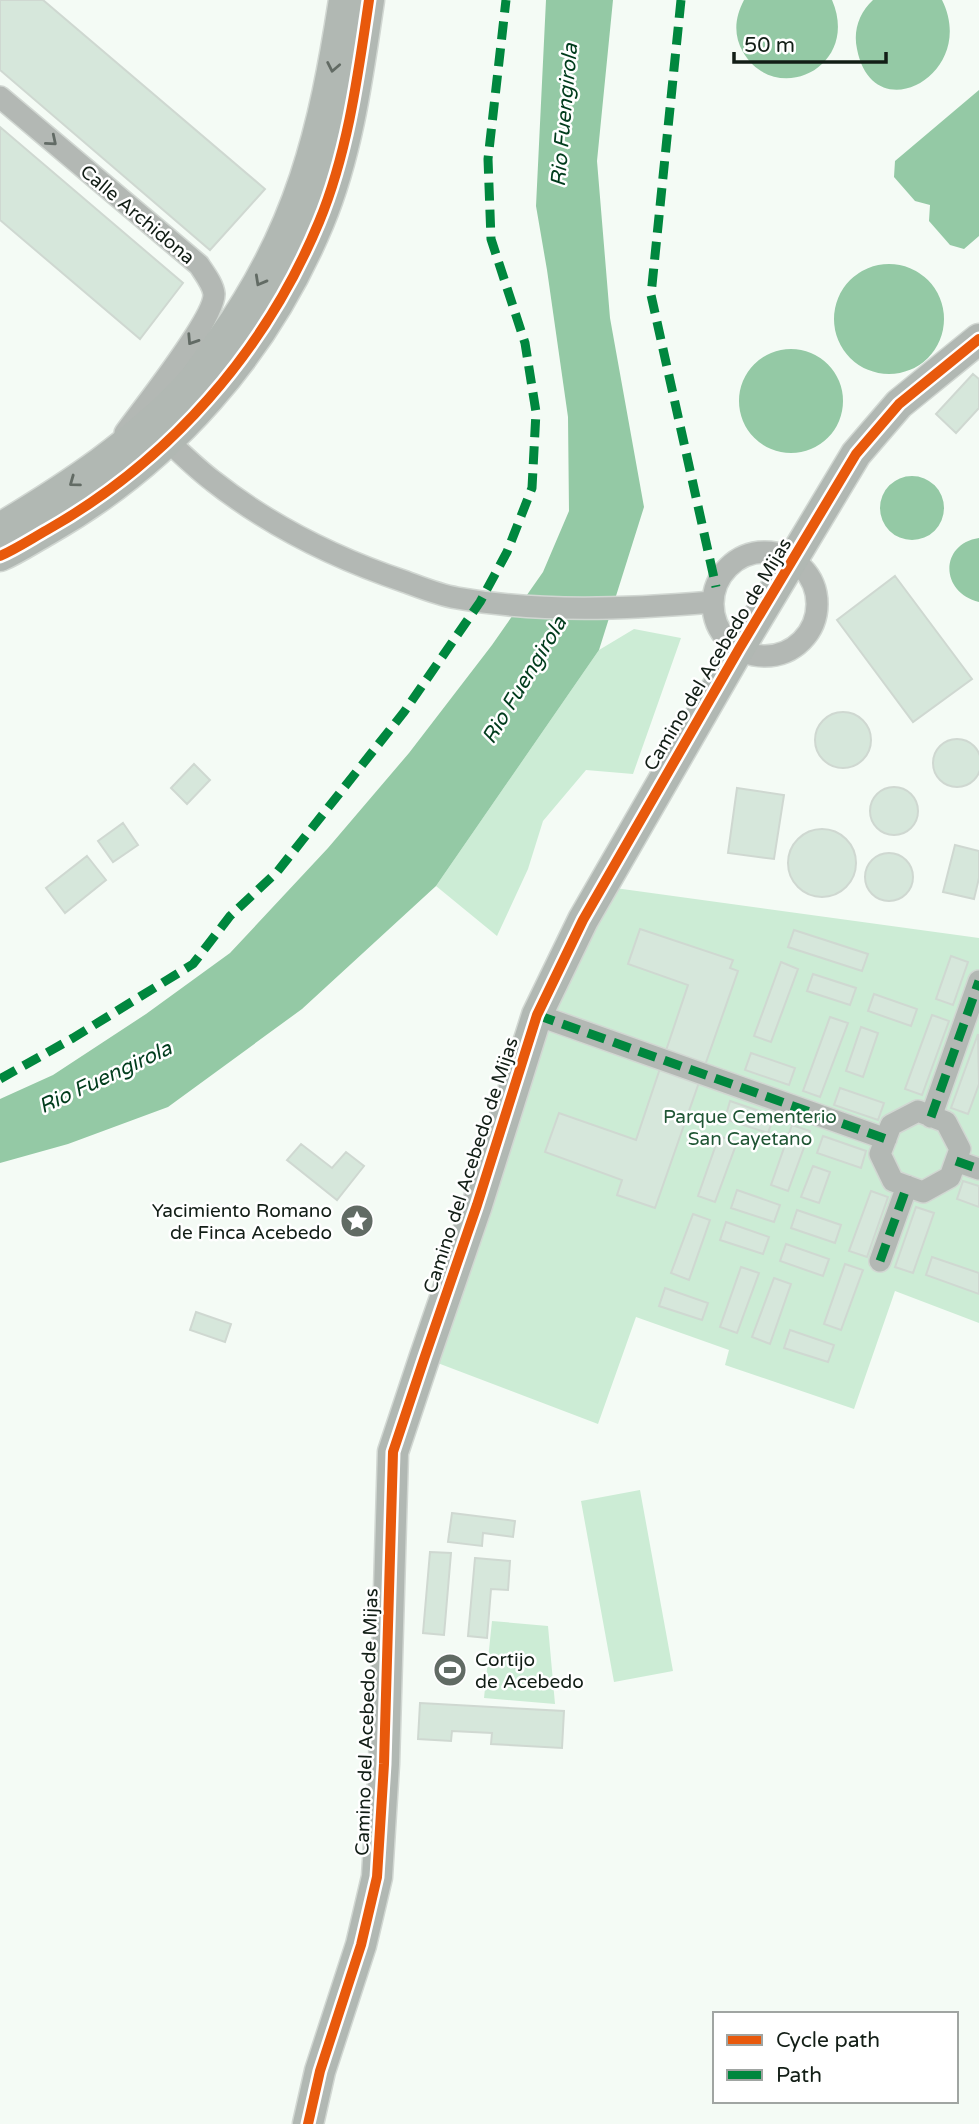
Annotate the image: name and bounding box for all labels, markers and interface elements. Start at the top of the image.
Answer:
scale bar [734,21,886,65]
text: 50 m [744,33,795,58]
water label: Rio Fuengirola [546,41,583,188]
one-way arrow [326,61,341,73]
one-way arrow [44,133,57,145]
street label: Calle Archidona [76,161,199,269]
one-way arrow [255,274,268,287]
one-way arrow [187,332,200,345]
one-way arrow [69,474,82,487]
street label: Camino del Acebedo de Mijas [639,534,796,775]
water label: Rio Fuengirola [477,611,573,748]
water label: Rio Fuengirola [35,1035,177,1119]
street label: Camino del Acebedo de Mijas [419,1035,523,1296]
park label: Parque Cementerio San Cayetano [663,1106,837,1150]
place label: Yacimiento Romano de Finca Acebedo [152,1200,332,1244]
place icon: Yacimiento Romano de Finca Acebedo [338,1202,376,1240]
street label: Camino del Acebedo de Mijas [351,1588,383,1856]
place label: Cortijo de Acebedo [475,1649,584,1693]
sports icon: Cortijo de Acebedo [431,1651,469,1689]
legend [713,2012,958,2103]
text: Cycle path [776,2028,880,2053]
text: Path [776,2063,822,2088]

